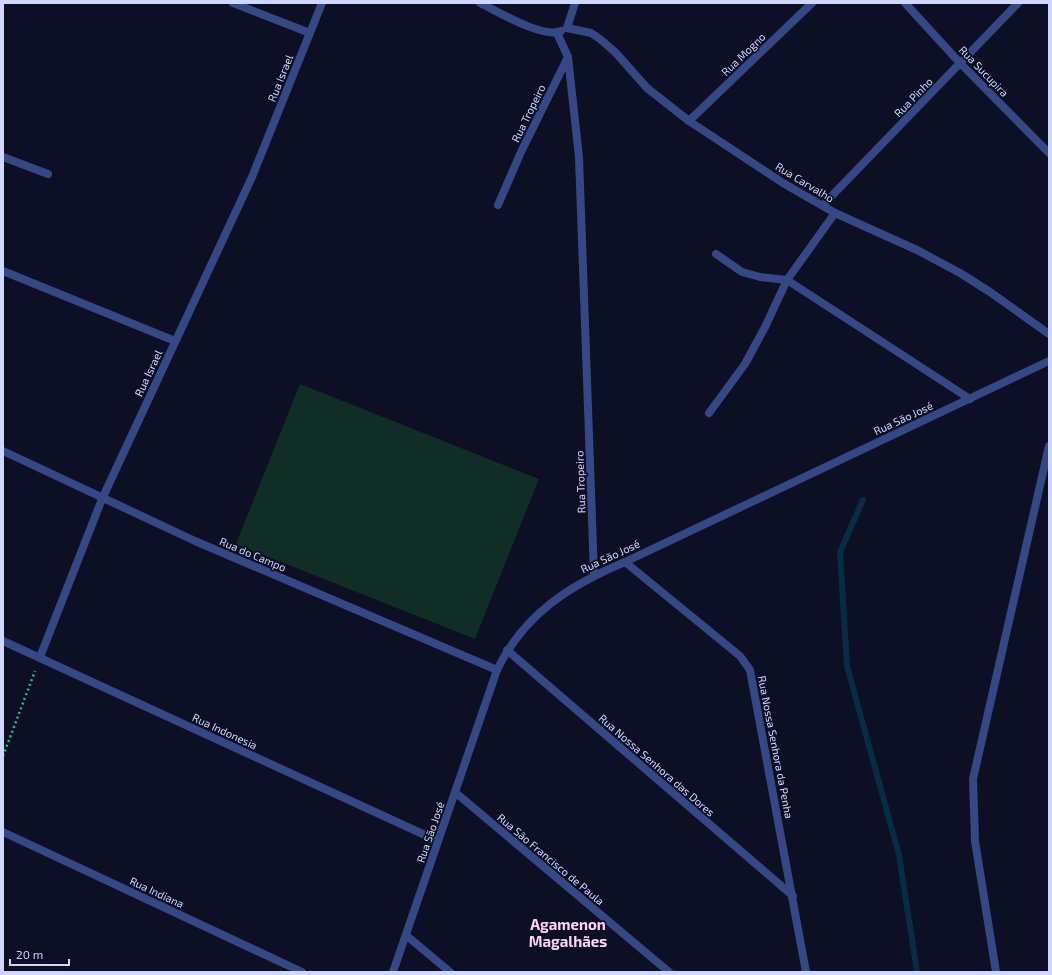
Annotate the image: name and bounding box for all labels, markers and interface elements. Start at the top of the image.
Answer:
street label: Rua Mogno [718,30,768,78]
street label: Rua Sucupira [957,43,1011,99]
street label: Rua Israel [265,52,296,103]
street label: Rua Pinho [891,75,935,119]
street label: Rua Tropeiro [508,82,548,144]
street label: Rua Carvalho [773,159,837,205]
street label: Rua Israel [132,347,165,398]
street label: Rua São José [871,399,935,437]
street label: Rua Tropeiro [572,450,588,514]
street label: Rua do Campo [218,534,288,574]
street label: Rua São José [578,537,642,575]
street label: Rua Nossa Senhora da Penha [756,674,796,820]
street label: Rua Indonesia [191,710,259,752]
street label: Rua Nossa Senhora das Dores [597,711,718,819]
street label: Rua São José [413,800,447,864]
street label: Rua São Francisco de Paula [495,810,607,908]
street label: Rua Indiana [128,874,186,910]
district label: Agamenon Magalhães [529,915,607,950]
scale bar [10,941,69,967]
text: 20 m [16,947,43,961]

